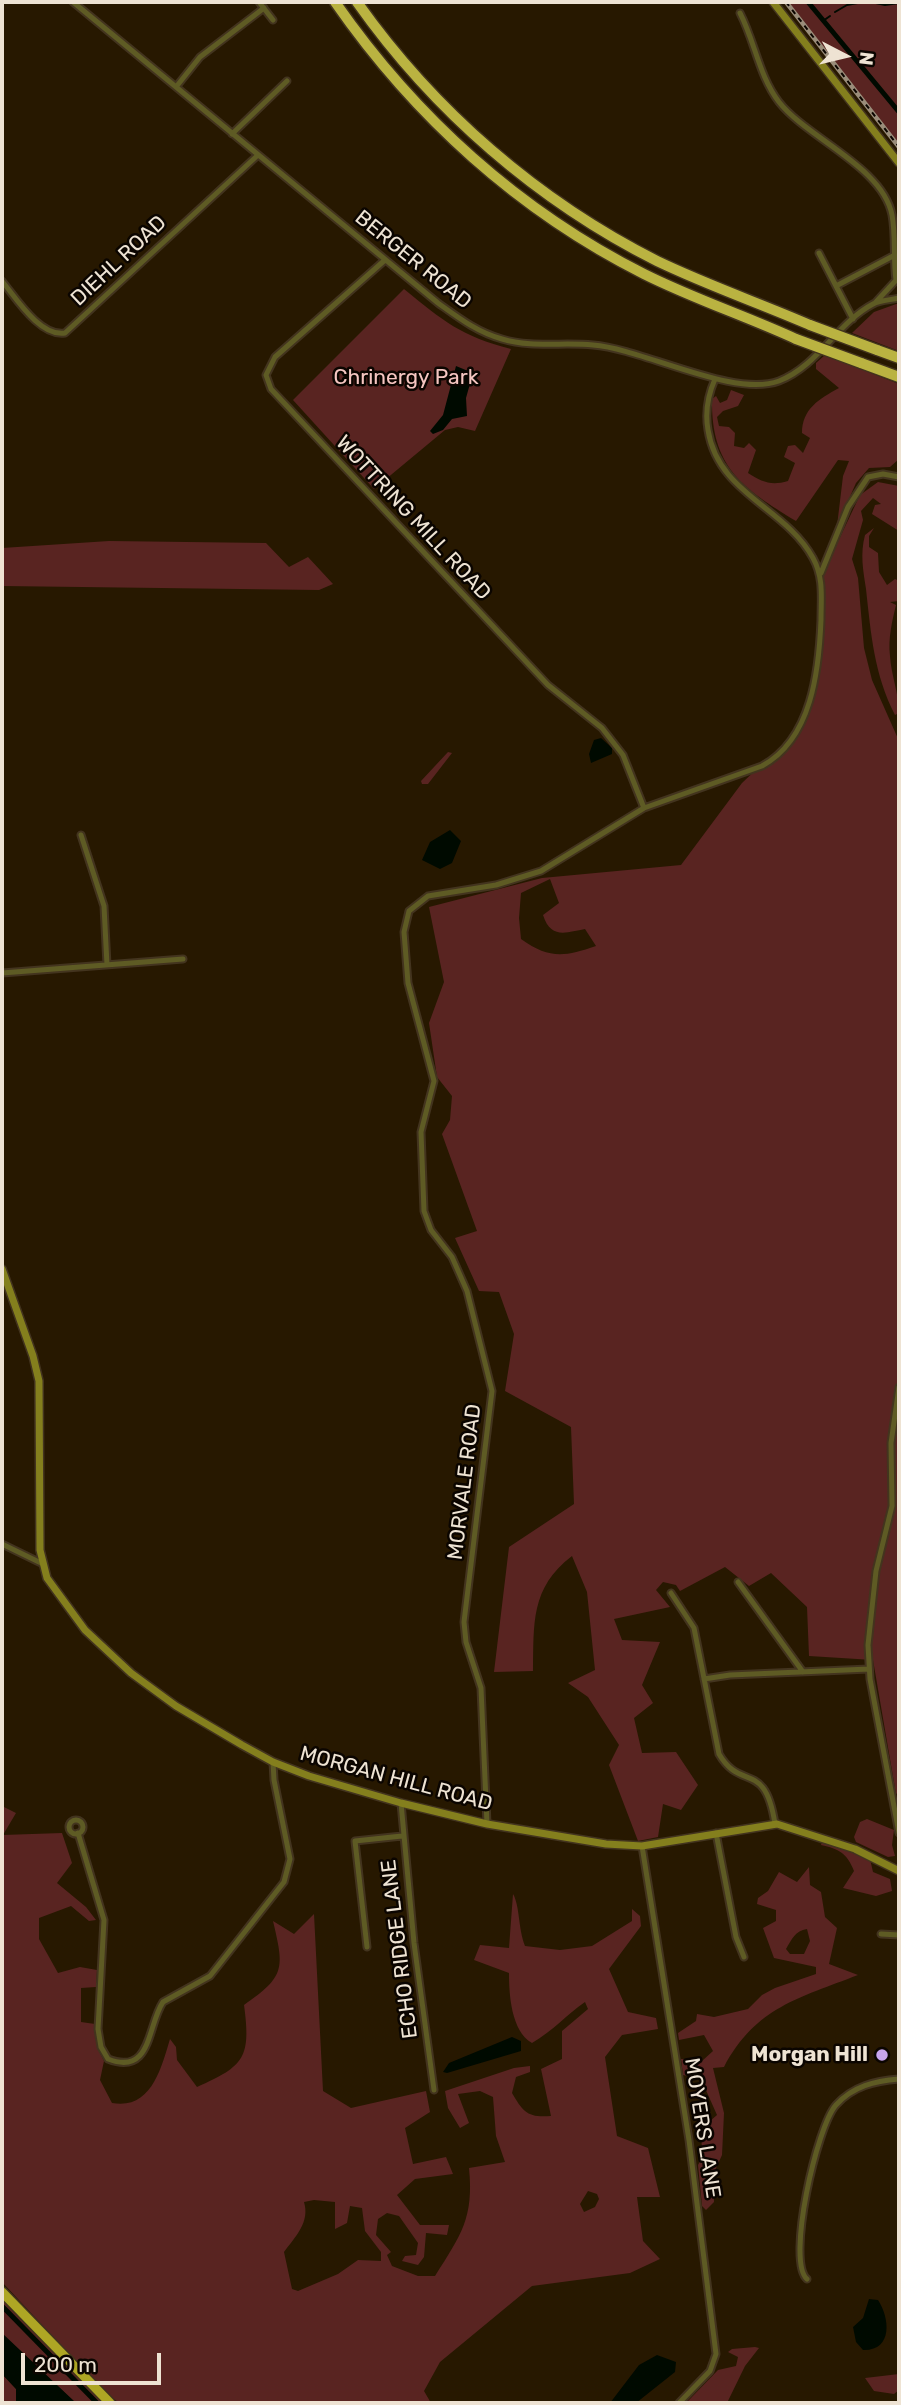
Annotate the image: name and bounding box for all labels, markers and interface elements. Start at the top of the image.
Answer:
north arrow [810,21,880,91]
text: N [854,50,879,67]
street label: BERGER ROAD [350,205,476,315]
street label: DIEHL ROAD [66,210,172,312]
park label: Chrinergy Park [333,365,479,391]
street label: WOTTRING MILL ROAD [330,430,496,606]
street label: MORVALE ROAD [443,1403,487,1561]
street label: MORGAN HILL ROAD [297,1741,495,1817]
street label: ECHO RIDGE LANE [377,1858,423,2040]
place label: Morgan Hill [751,2042,868,2068]
marker: Morgan Hill [874,2047,890,2063]
street label: MOYERS LANE [678,2056,726,2200]
scale bar [24,2338,164,2382]
text: 200 m [34,2352,97,2377]

